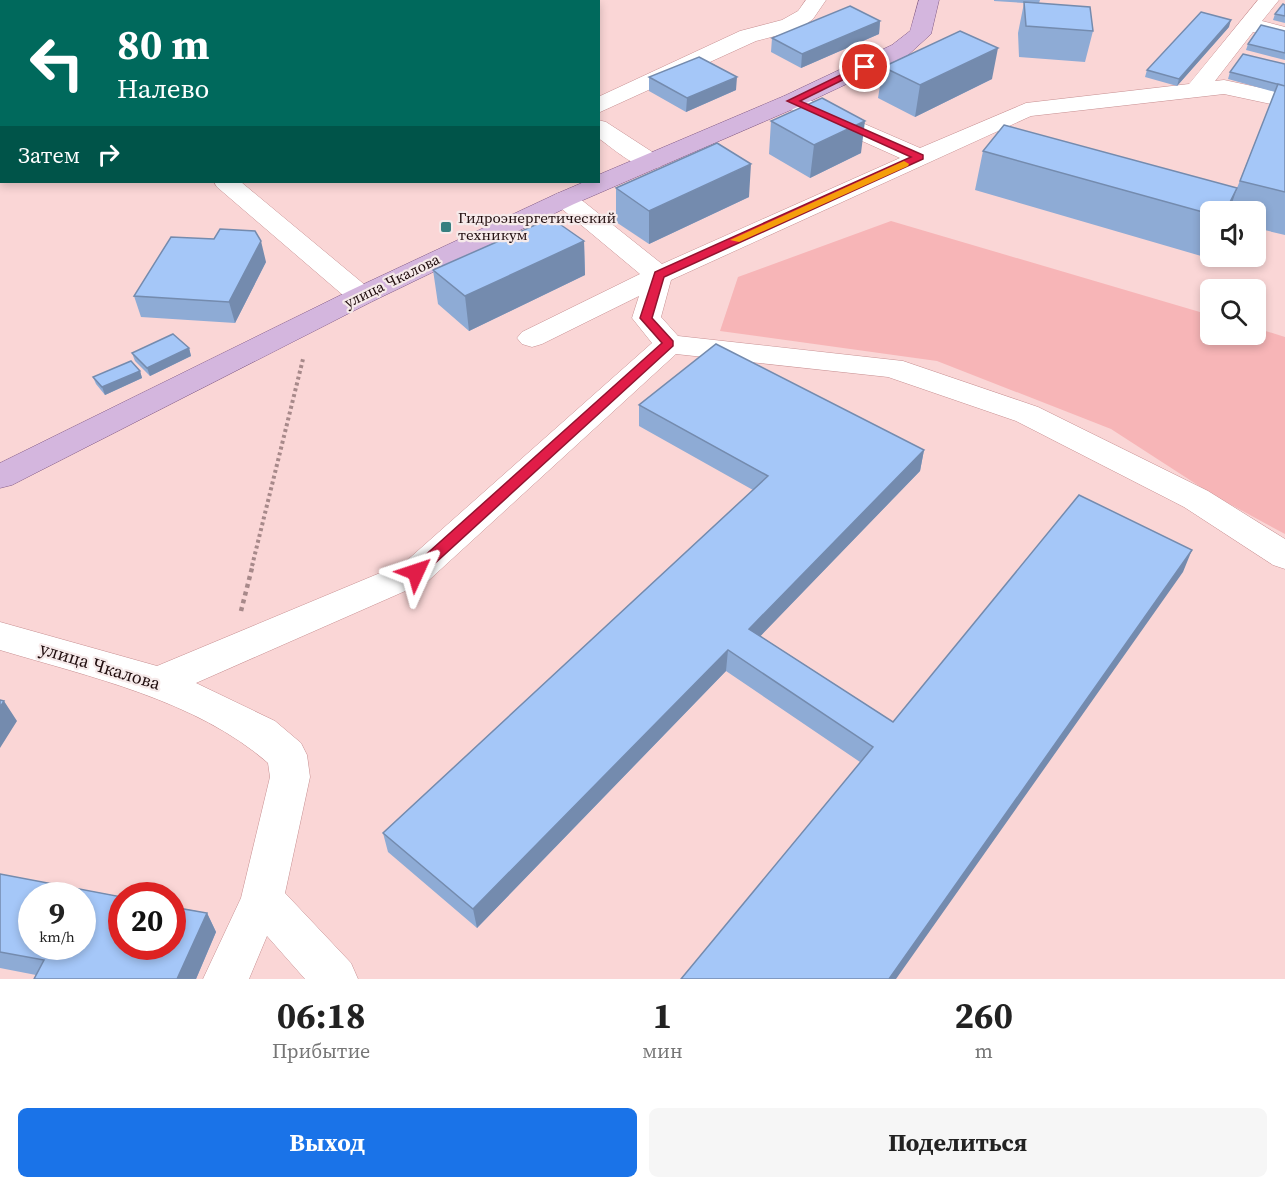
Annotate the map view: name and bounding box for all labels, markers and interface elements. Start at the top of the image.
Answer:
text: 80 m [117,15,210,73]
icon: left [18,24,96,102]
pin [839,41,890,92]
icon: arrive [848,50,881,83]
text: Налево [117,70,209,107]
icon: right [92,138,125,171]
text: Затем [18,140,80,170]
map controls [1200,201,1266,345]
button: sound [1200,201,1266,267]
place label: Гидроэнергетический техникум [458,207,617,245]
marker: Гидроэнергетический техникум [439,220,453,234]
street label: улица Чкалова [340,248,443,313]
button: search [1200,279,1266,345]
position arrow [384,540,448,604]
street label: улица Чкалова [37,635,164,696]
speed limit sign: 20 [108,882,186,960]
text: 9 [49,893,65,934]
text: km/h [39,926,75,947]
text: 06:18 [277,991,366,1040]
text: 1 [653,991,672,1040]
text: 260 [955,991,1013,1040]
text: Прибытие [272,1037,370,1065]
text: мин [642,1037,683,1065]
text: m [975,1037,993,1065]
button: Выход [18,1108,637,1177]
button: Поделиться [649,1108,1267,1177]

